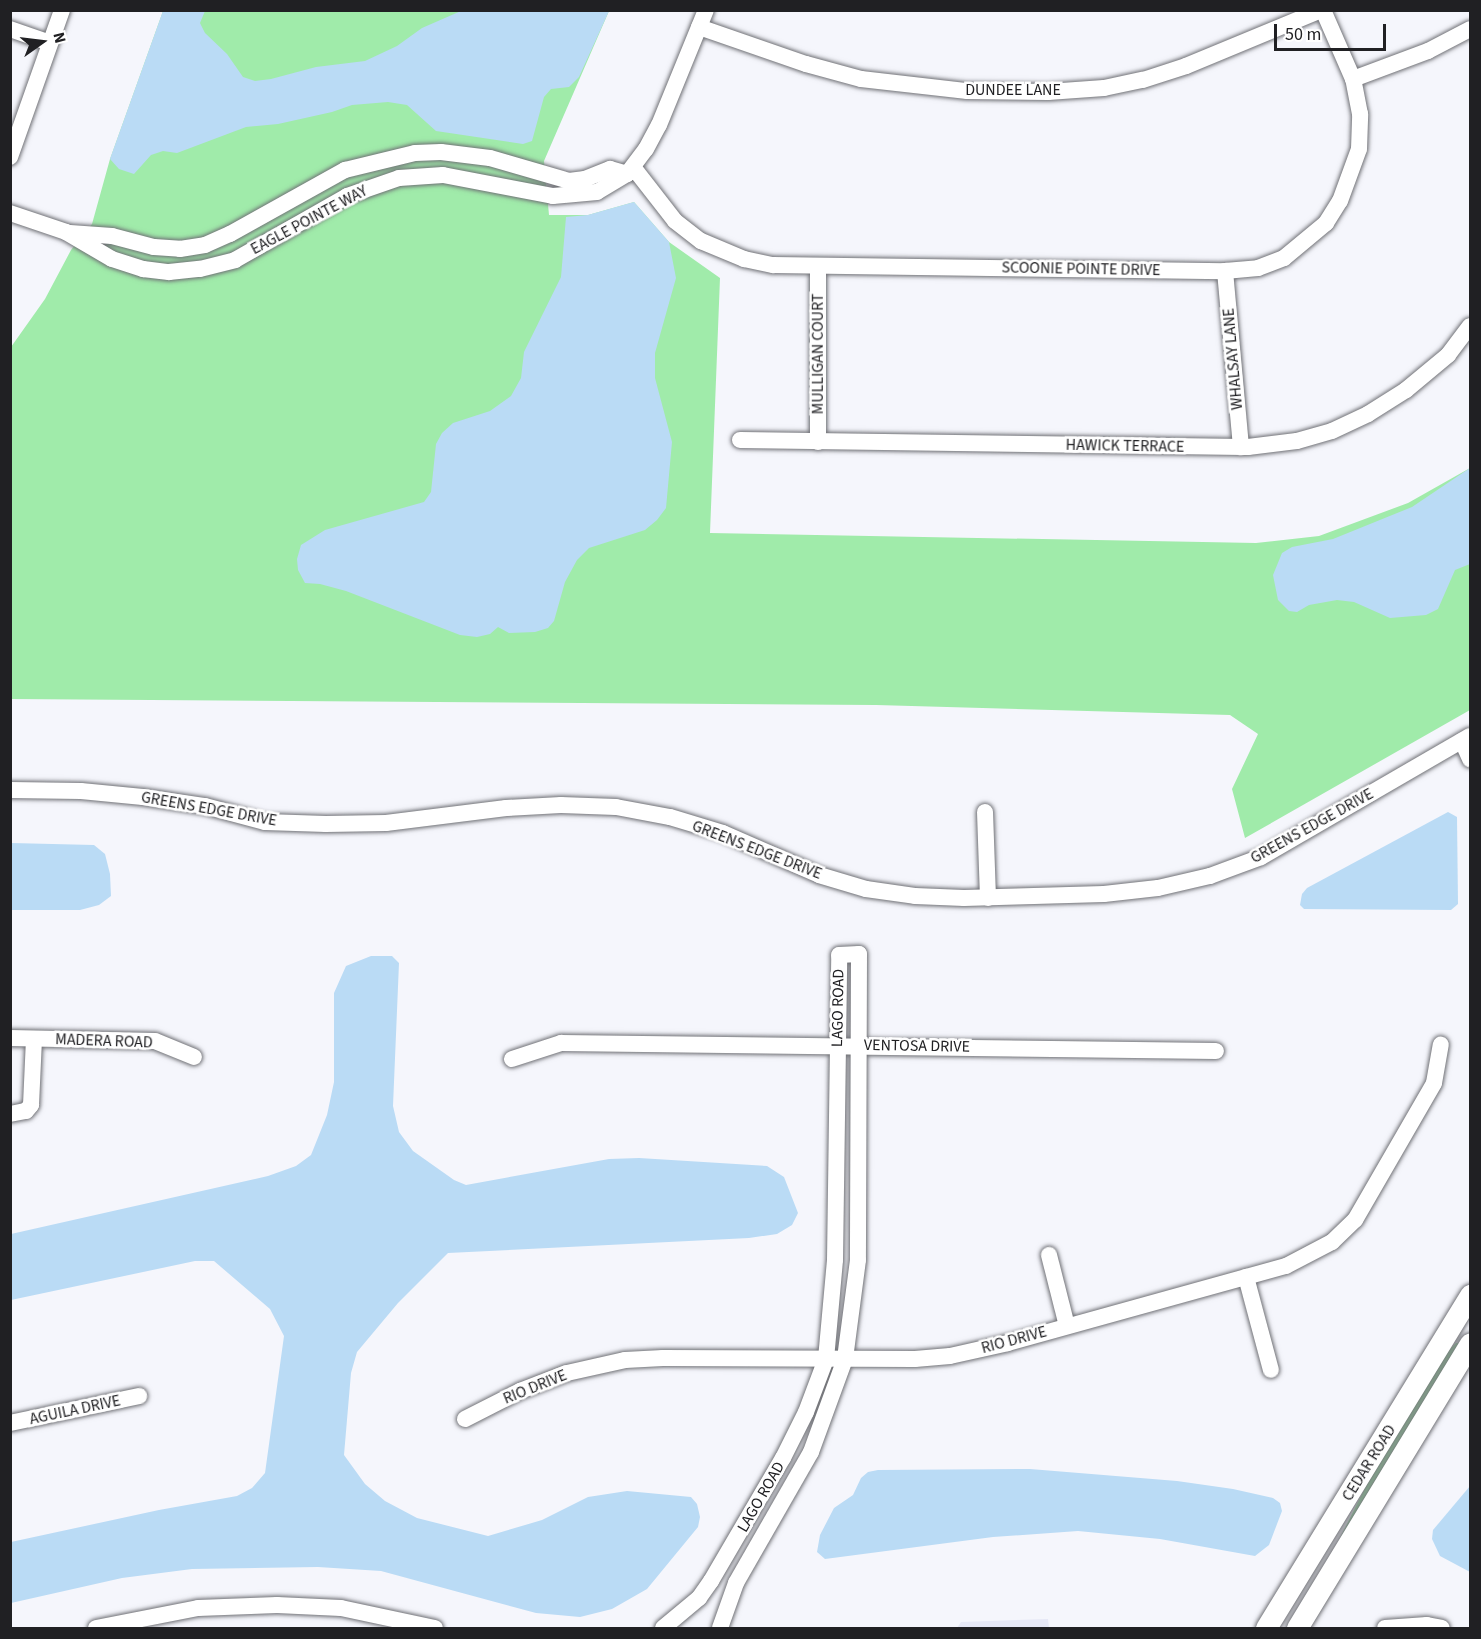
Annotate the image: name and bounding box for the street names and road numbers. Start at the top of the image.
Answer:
street label: DUNDEE LANE [965,80,1061,100]
street label: EAGLE POINTE WAY [247,181,371,259]
street label: SCOONIE POINTE DRIVE [1001,258,1161,280]
street label: MULLIGAN COURT [808,294,828,414]
street label: WHALSAY LANE [1219,307,1247,411]
street label: HAWICK TERRACE [1065,435,1185,457]
street label: GREENS EDGE DRIVE [1247,784,1377,868]
street label: GREENS EDGE DRIVE [140,788,278,830]
street label: GREENS EDGE DRIVE [689,816,825,884]
street label: LAGO ROAD [828,969,848,1047]
street label: MADERA ROAD [55,1030,153,1052]
street label: VENTOSA DRIVE [864,1035,970,1057]
street label: RIO DRIVE [979,1322,1049,1358]
street label: RIO DRIVE [500,1366,570,1408]
street label: AGUILA DRIVE [28,1391,122,1429]
street label: CEDAR ROAD [1338,1421,1400,1505]
street label: LAGO ROAD [733,1458,789,1536]

